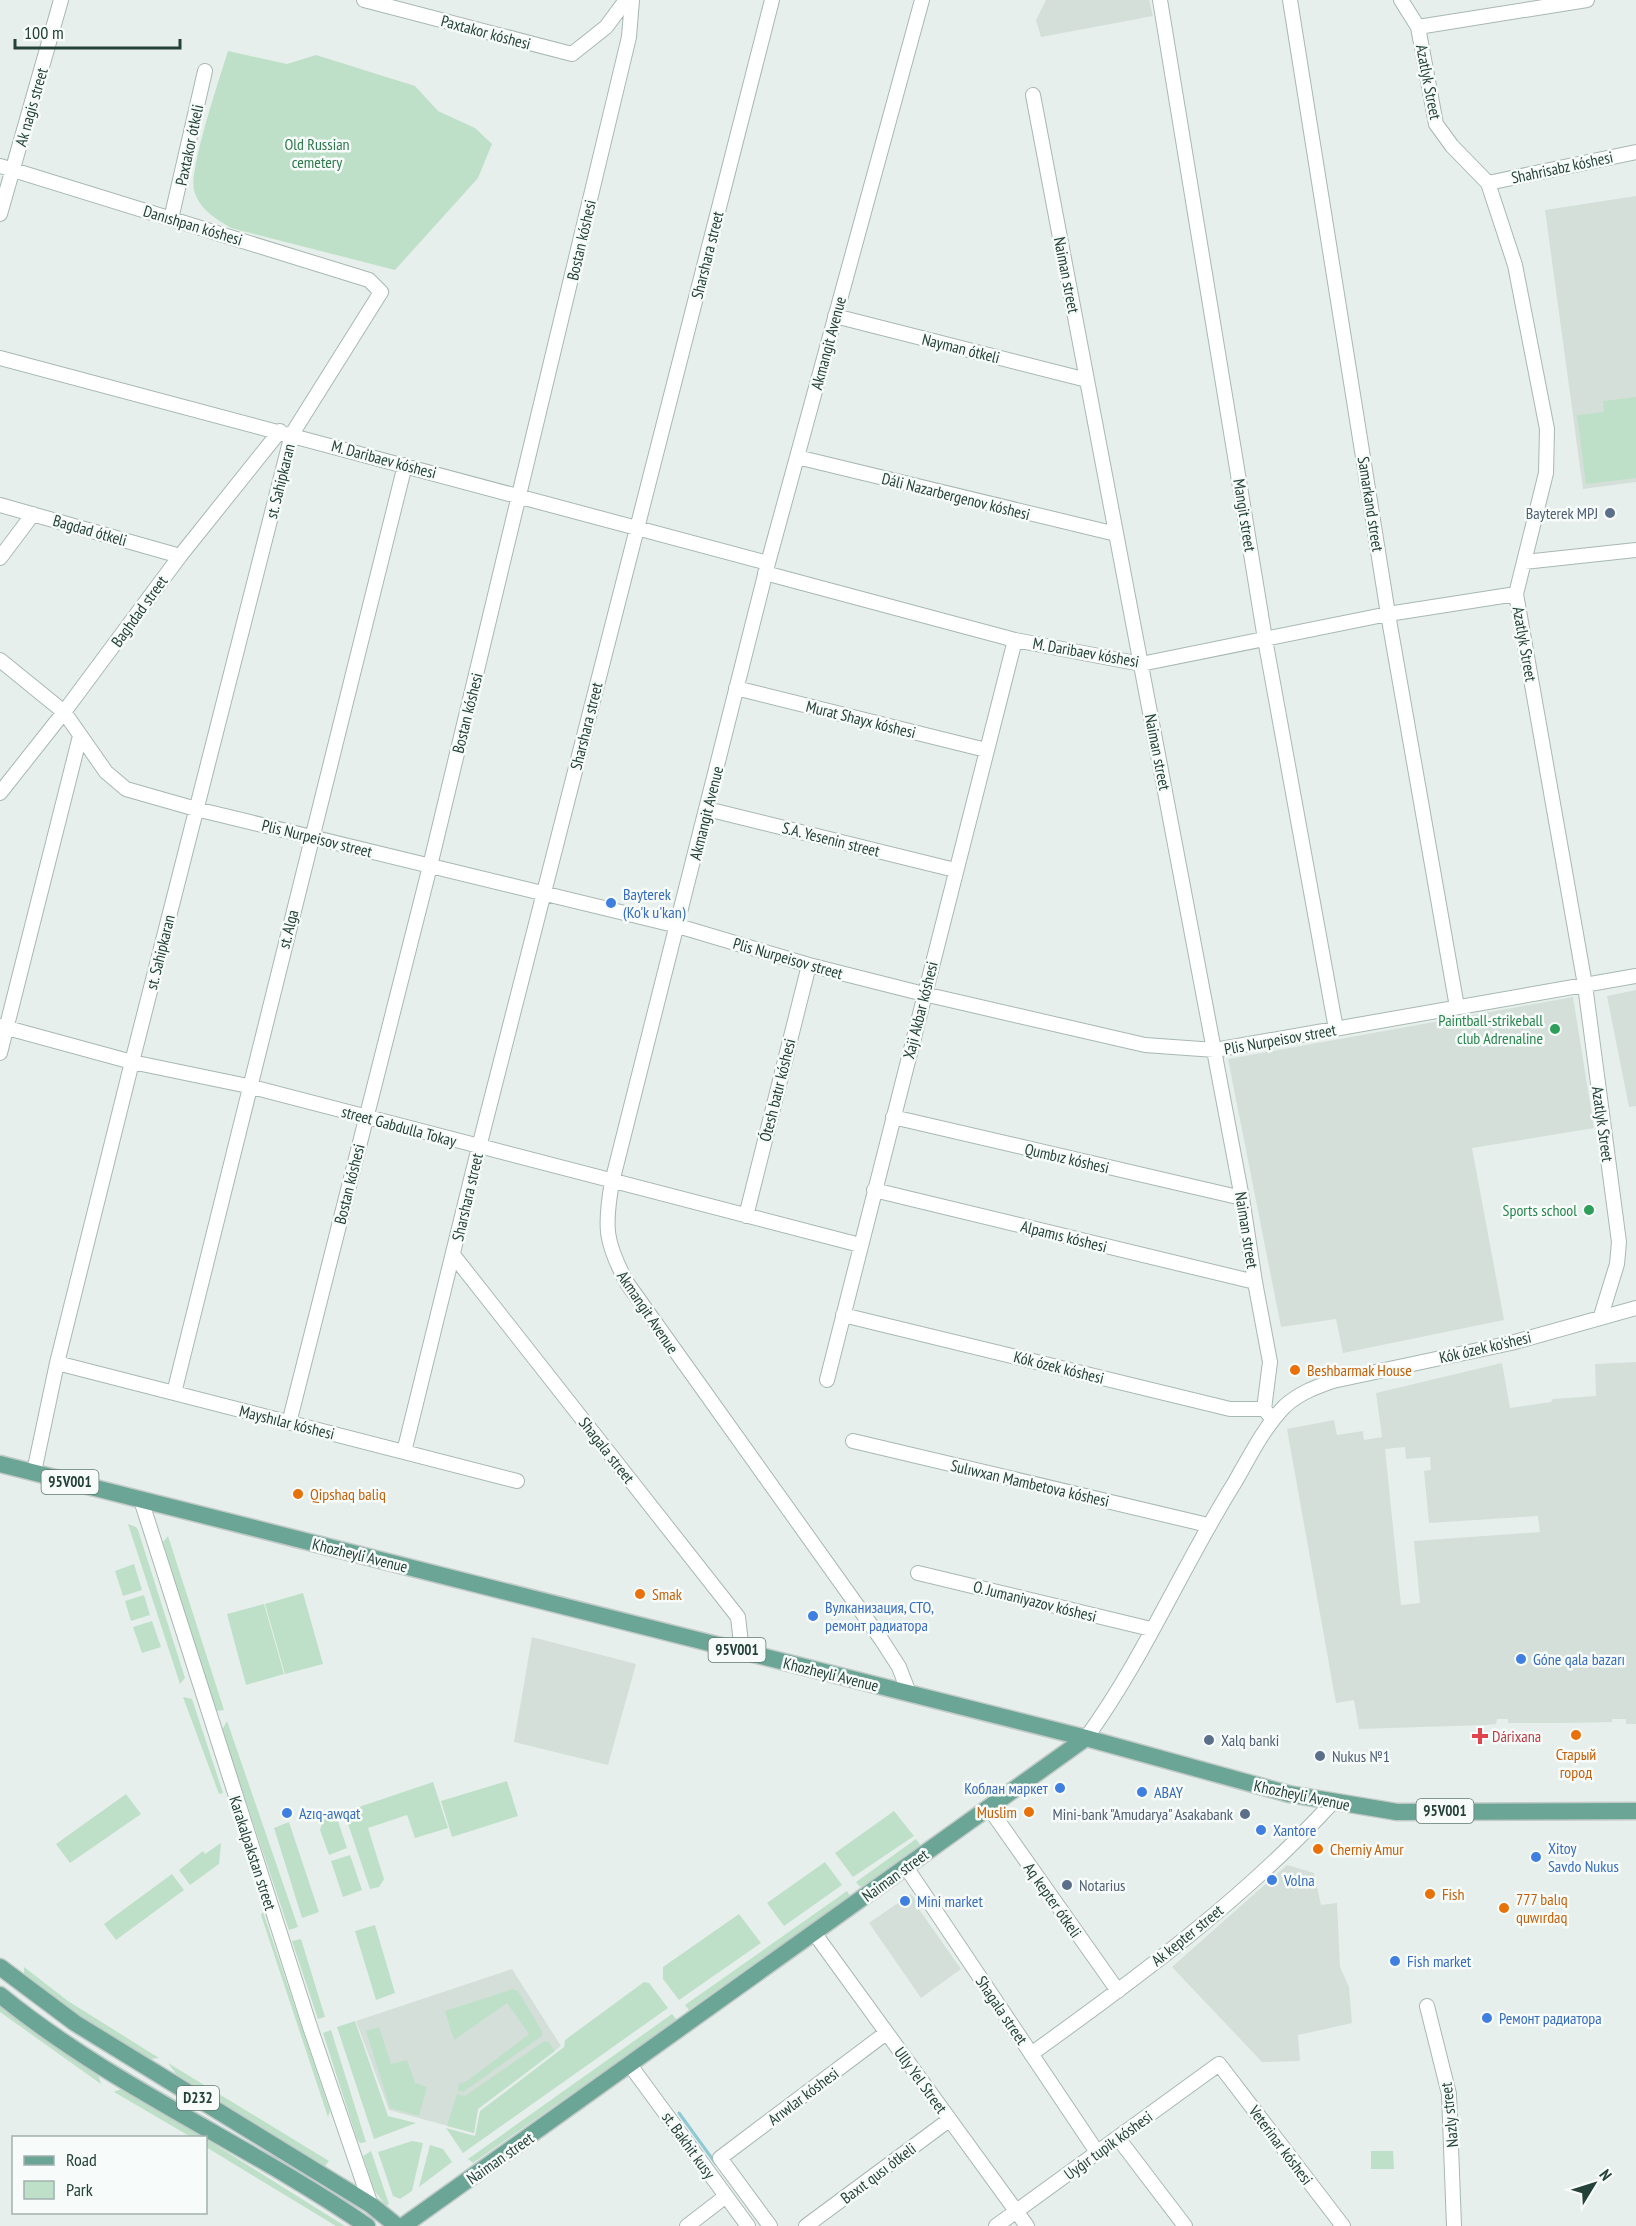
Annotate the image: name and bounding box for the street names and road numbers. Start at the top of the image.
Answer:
street label: Paxtakor kóshesi [439,10,533,54]
street label: Azatlyk Street [1412,43,1446,122]
street label: Ak nagis street [10,65,52,149]
street label: Paxtakor ótkeli [171,103,207,187]
street label: Shahrisabz kóshesi [1509,146,1615,188]
street label: Bostan kóshesi [562,198,600,282]
street label: Danıshpan kóshesi [141,200,245,250]
street label: Sharshara street [686,209,728,301]
street label: Naiman street [1050,235,1084,315]
street label: Akmangit Avenue [806,294,850,392]
street label: Nayman ótkeli [920,329,1002,367]
street label: M. Daribaev kóshesi [329,435,439,483]
street label: st. Sahipkaran [261,442,299,520]
street label: Samarkand street [1354,455,1388,554]
street label: Dáli Nazarbergenov kóshesi [880,468,1032,524]
street label: Mangit street [1229,477,1261,553]
street label: Bagdad ótkeli [51,510,129,550]
street label: Baghdad street [106,571,172,651]
street label: Azatlyk Street [1509,605,1542,684]
street label: M. Daribaev kóshesi [1031,633,1141,671]
street label: Bostan kóshesi [447,671,487,755]
street label: Sharshara street [565,680,607,772]
street label: Murat Shayx kóshesi [804,696,918,742]
street label: Naiman street [1141,712,1175,792]
street label: Akmangit Avenue [685,764,727,862]
street label: Plis Nurpeisov street [260,815,375,862]
street label: S.A. Yesenin street [780,817,882,861]
street label: st. Alga [274,908,302,950]
street label: st. Sahipkaran [141,913,179,991]
street label: Plis Nurpeisov street [731,933,846,983]
street label: Xaji Akbar kóshesi [898,959,942,1061]
street label: Plis Nurpeisov street [1223,1019,1338,1059]
street label: Ótesh batır kóshesi [755,1036,799,1144]
street label: Azatlyk Street [1588,1085,1618,1164]
street label: street Gabdulla Tokay [339,1101,459,1151]
street label: Qumbız kóshesi [1023,1139,1111,1177]
street label: Bostan kóshesi [329,1142,369,1226]
street label: Sharshara street [447,1151,487,1243]
street label: Naiman street [1231,1190,1263,1270]
street label: Alpamıs kóshesi [1019,1216,1109,1256]
street label: Akmangit Avenue [613,1267,683,1357]
street label: Kók ózek ko'shesi [1437,1327,1533,1367]
street label: Kók ózek kóshesi [1012,1346,1106,1388]
street label: Mayshılar kóshesi [237,1401,337,1443]
street label: Shagala street [575,1413,640,1488]
street label: Sulıwxan Mambetova kóshesi [949,1455,1111,1511]
road number: 95V001 [42,1470,98,1494]
street label: Khozheyli Avenue [310,1534,410,1576]
street label: O. Jumaniyazov kóshesi [971,1576,1099,1626]
road number: 95V001 [708,1638,766,1662]
street label: Khozheyli Avenue [781,1653,881,1695]
street label: Khozheyli Avenue [1252,1775,1352,1815]
street label: Karakalpakstan street [225,1793,281,1913]
road number: 95V001 [1416,1799,1474,1823]
street label: Naiman street [858,1844,933,1906]
street label: Aq kepter ótkeli [1020,1859,1086,1941]
street label: Ak kepter street [1147,1900,1227,1970]
street label: Shagala street [972,1972,1033,2049]
street label: Ully Yel Street [890,2043,952,2118]
street label: Arıwlar kóshesi [764,2063,842,2129]
street label: Nazly street [1436,2081,1462,2148]
road number: D232 [177,2086,219,2110]
street label: Veterinar kóshesi [1244,2101,1317,2189]
street label: Uyǵır tupik kóshesi [1060,2106,1156,2184]
street label: st. Bakhit kusy [658,2108,720,2182]
street label: Naiman street [463,2127,538,2188]
street label: Baxıt qusı ótkeli [836,2138,920,2208]

